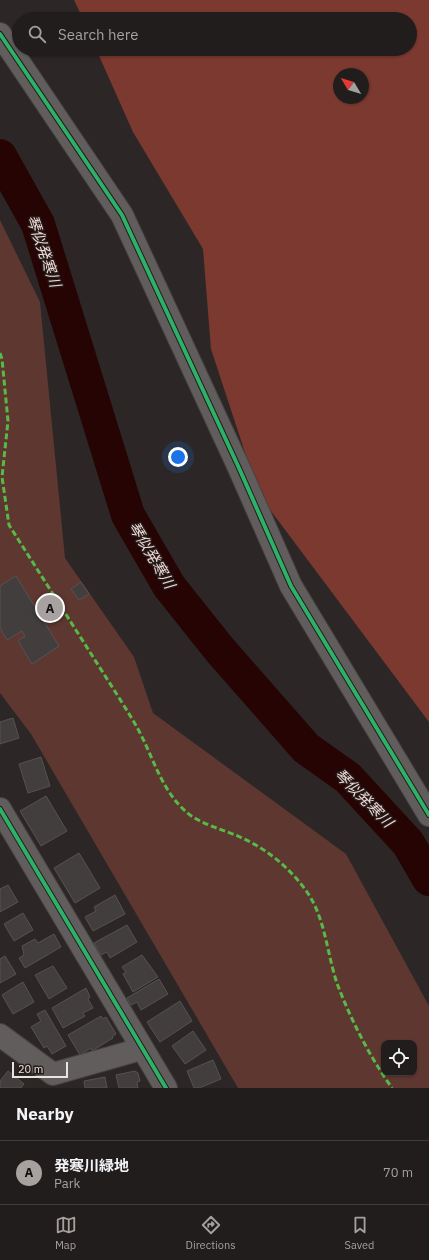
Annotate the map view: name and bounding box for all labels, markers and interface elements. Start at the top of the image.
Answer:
search box [12,12,417,56]
icon: search [26,23,48,45]
text: Search here [58,25,138,44]
north arrow [333,68,369,104]
water label: 琴似発寒川 [23,212,66,291]
your location [168,447,188,467]
water label: 琴似発寒川 [125,518,180,594]
pin: A [37,593,63,623]
water label: 琴似発寒川 [331,765,399,833]
map controls [381,1040,417,1076]
button: locate [381,1040,417,1076]
scale bar [12,1060,68,1079]
text: 20 m [18,1062,43,1076]
text: Nearby [16,1103,74,1125]
text: 発寒川緑地 [54,1156,129,1175]
text: A [25,1164,33,1181]
text: 70 m [383,1164,413,1181]
text: Park [54,1175,80,1192]
tab: Map [55,1214,77,1252]
tab: Directions [186,1214,236,1252]
tab: Saved [345,1214,374,1252]

